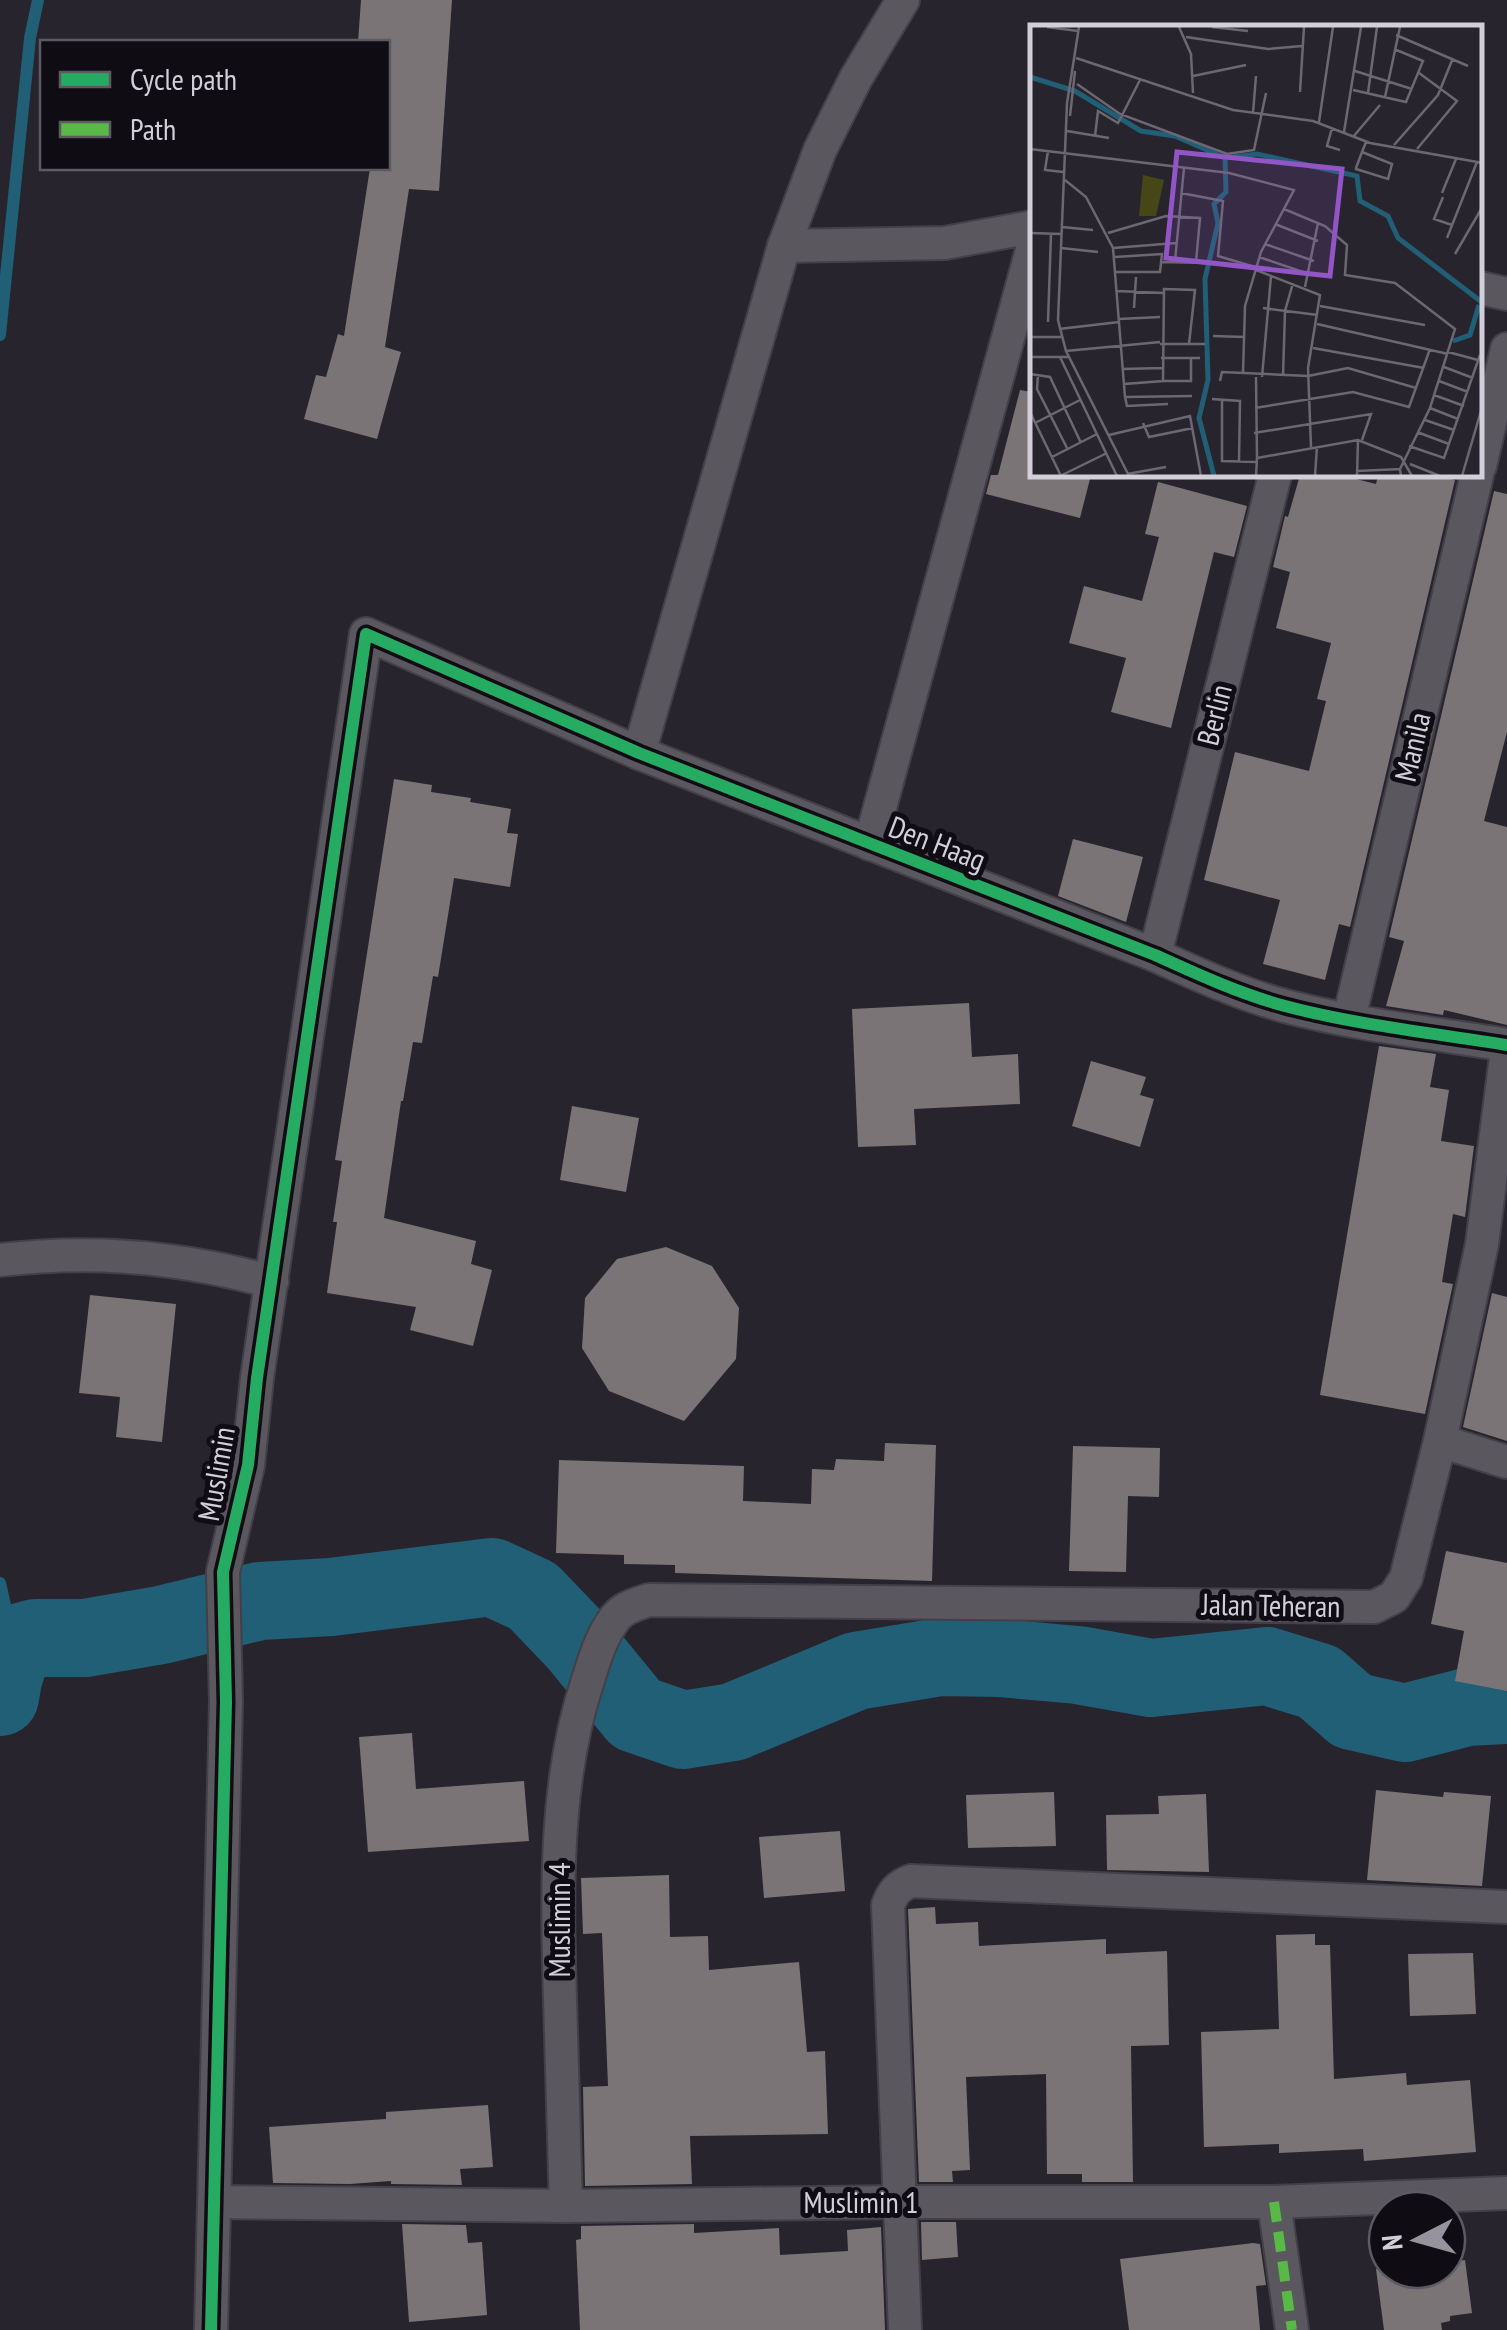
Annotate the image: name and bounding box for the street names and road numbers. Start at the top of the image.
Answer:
street label: Berlin [1187,680,1240,749]
street label: Manila [1385,708,1438,785]
street label: Den Haag [884,806,992,879]
street label: Muslimin [188,1424,243,1524]
street label: Jalan Teheran [1200,1584,1341,1625]
street label: Muslimin 4 [539,1863,578,1977]
street label: Muslimin 1 [804,2182,918,2221]

